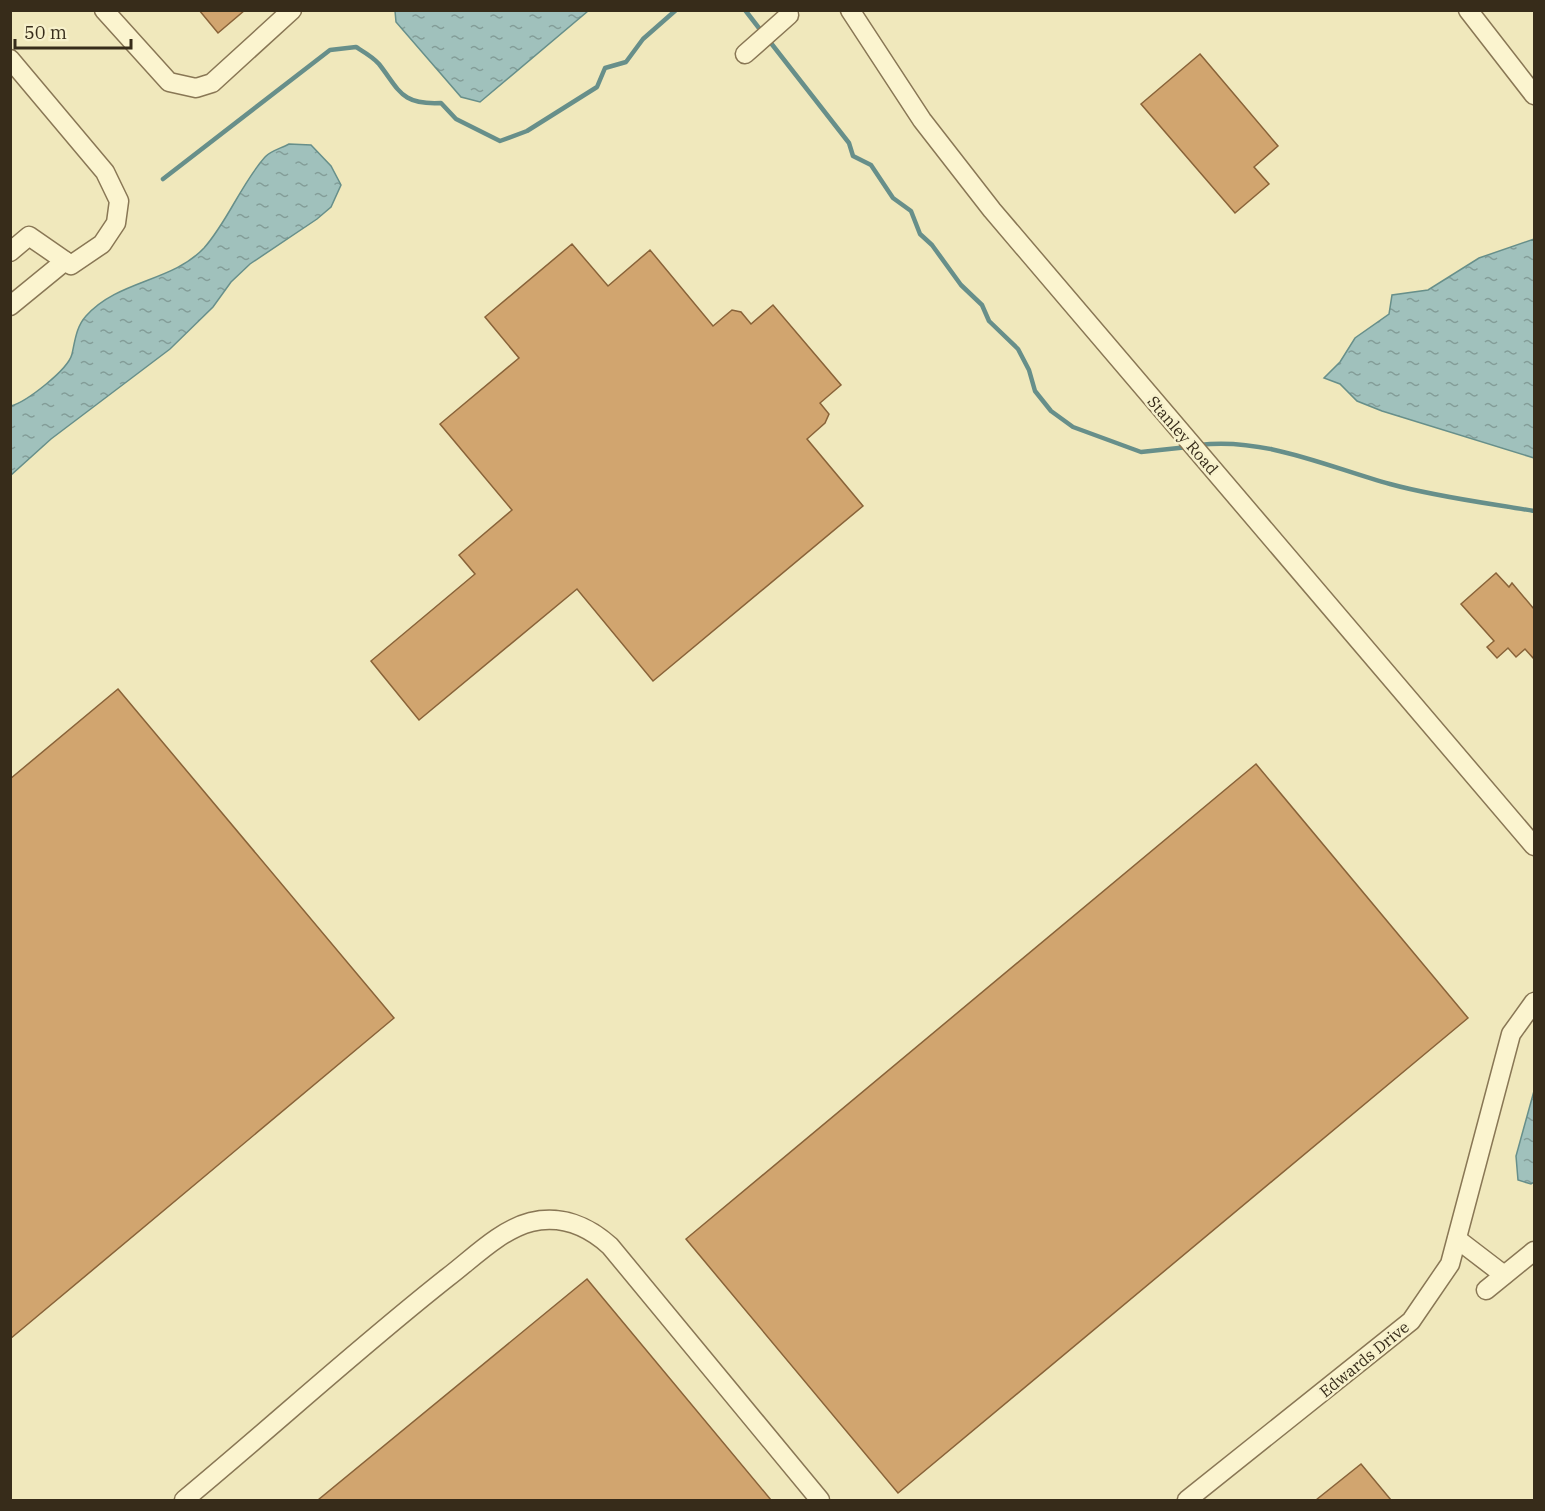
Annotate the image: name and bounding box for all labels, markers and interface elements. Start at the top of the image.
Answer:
scale bar [15,12,130,50]
text: 50 m [24,21,67,44]
street label: Stanley Road [1143,392,1223,479]
street label: Edwards Drive [1315,1317,1413,1401]

